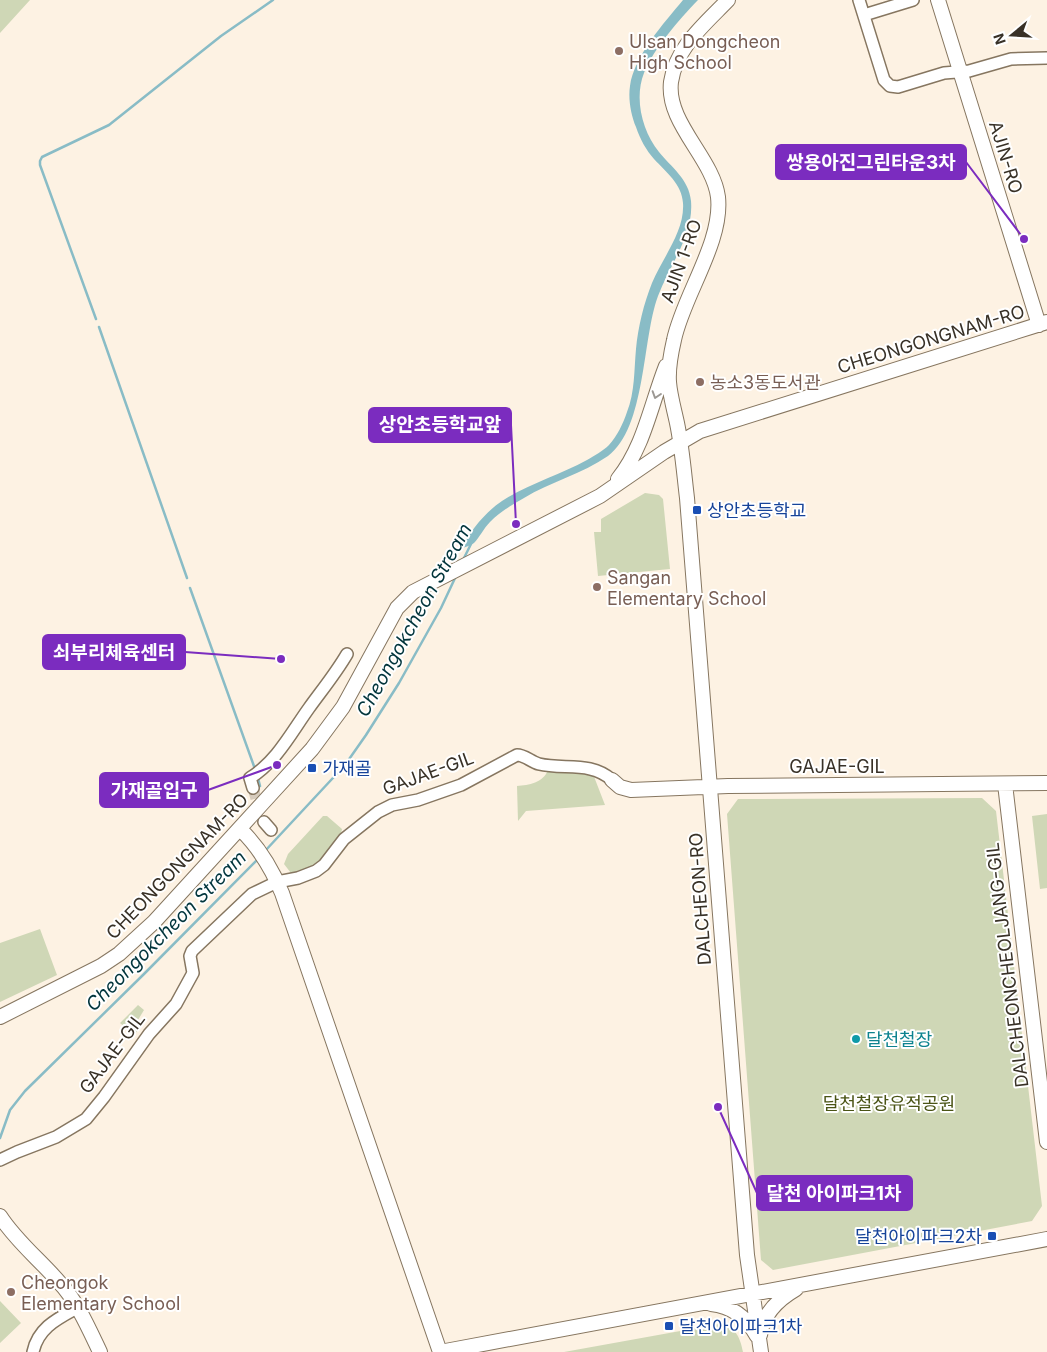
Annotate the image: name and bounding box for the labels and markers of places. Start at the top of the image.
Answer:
place label: Ulsan Dongcheon High School [629,31,780,73]
marker: Ulsan Dongcheon High School [613,45,625,57]
callout: 쌍용아진그린타운3차 [776,145,966,179]
place label: 농소3동도서관 [710,372,821,393]
marker: 농소3동도서관 [694,376,706,388]
callout: 상안초등학교앞 [369,408,511,442]
place label: 상안초등학교 [707,500,806,521]
marker: 상안초등학교 [691,504,703,516]
place label: Sangan Elementary School [607,567,766,609]
marker: Sangan Elementary School [591,581,603,593]
callout: 쇠부리체육센터 [43,635,185,669]
place label: 가재골 [322,758,372,779]
marker: 가재골 [306,762,318,774]
callout: 가재골입구 [100,773,208,807]
place label: 달천철장 [866,1029,932,1050]
marker: 달천철장 [850,1033,862,1045]
callout: 달천 아이파크1차 [757,1176,912,1210]
place label: 달천아이파크2차 [855,1226,982,1247]
marker: 달천아이파크2차 [986,1230,998,1242]
place label: Cheongok Elementary School [21,1272,180,1314]
marker: Cheongok Elementary School [5,1286,17,1298]
place label: 달천아이파크1차 [679,1316,803,1337]
marker: 달천아이파크1차 [663,1320,675,1332]

